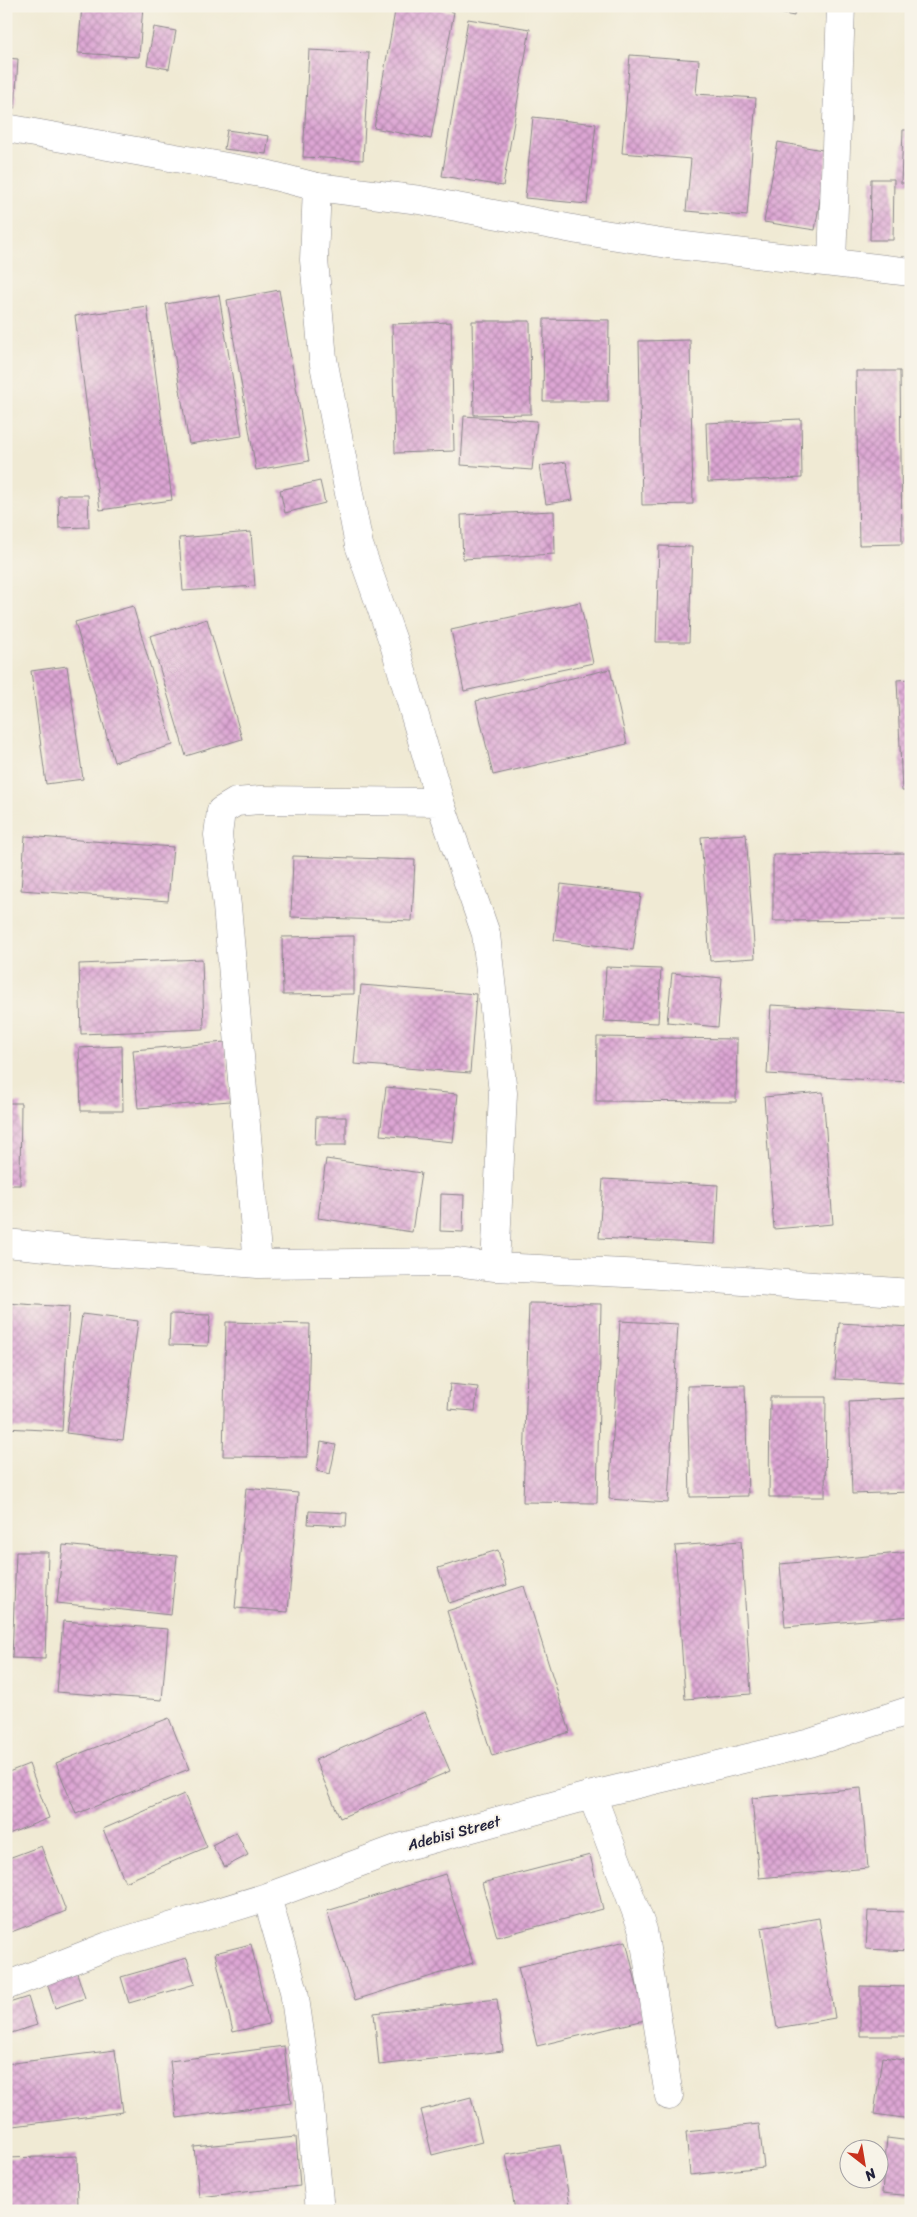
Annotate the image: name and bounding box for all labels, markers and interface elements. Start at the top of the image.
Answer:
street label: Adebisi Street [404,1808,504,1858]
north arrow [840,2140,890,2190]
text: N [860,2161,882,2188]

